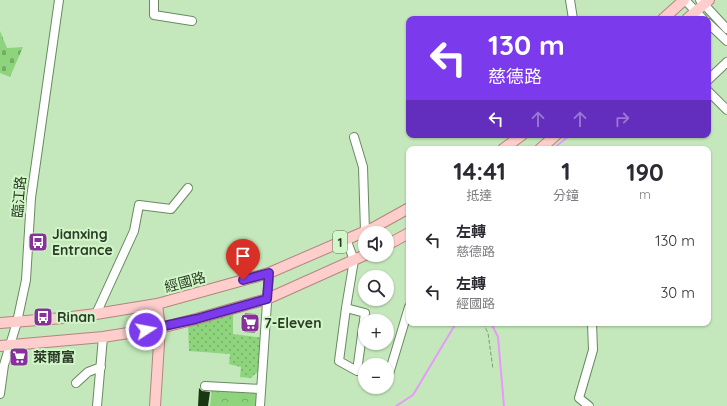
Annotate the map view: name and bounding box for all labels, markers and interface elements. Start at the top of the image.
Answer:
text: 130 m [488,27,565,62]
icon: left [422,32,474,84]
text: 慈德路 [488,65,542,88]
icon: left [485,108,507,130]
icon: ahead [527,108,549,130]
icon: ahead [569,108,591,130]
icon: right [611,108,633,130]
text: 14:41 [453,156,506,186]
text: 1 [561,156,571,186]
text: 190 [626,157,664,187]
street label: 臨江路 [8,175,30,219]
text: m [639,186,651,202]
text: 抵達 [466,187,493,203]
text: 分鐘 [553,187,579,203]
text: 左轉 [456,222,486,241]
place label: Jianxing Entrance [52,225,113,259]
map controls [358,226,394,394]
button: sound [358,226,394,262]
icon: left [422,229,444,251]
bus stop icon: Jianxing Entrance [27,231,49,253]
road number: 1 [333,231,347,253]
text: 130 m [655,231,695,250]
pin [226,239,260,280]
text: 慈德路 [456,243,495,259]
icon: arrive [232,245,254,267]
street label: 經國路 [162,268,208,296]
button: search [358,270,394,306]
text: 左轉 [456,274,486,293]
icon: left [422,281,444,303]
text: 30 m [660,283,695,302]
text: 經國路 [456,295,495,311]
bus stop icon: Rinan [32,306,54,328]
place label: Rinan [57,308,95,326]
position arrow [125,309,167,351]
supermarket icon: 7-Eleven [239,312,261,334]
place label: 7-Eleven [264,314,321,332]
button: + [358,314,394,350]
supermarket icon: 萊爾富 [8,346,30,368]
place label: 萊爾富 [33,348,75,366]
button: − [358,358,394,394]

